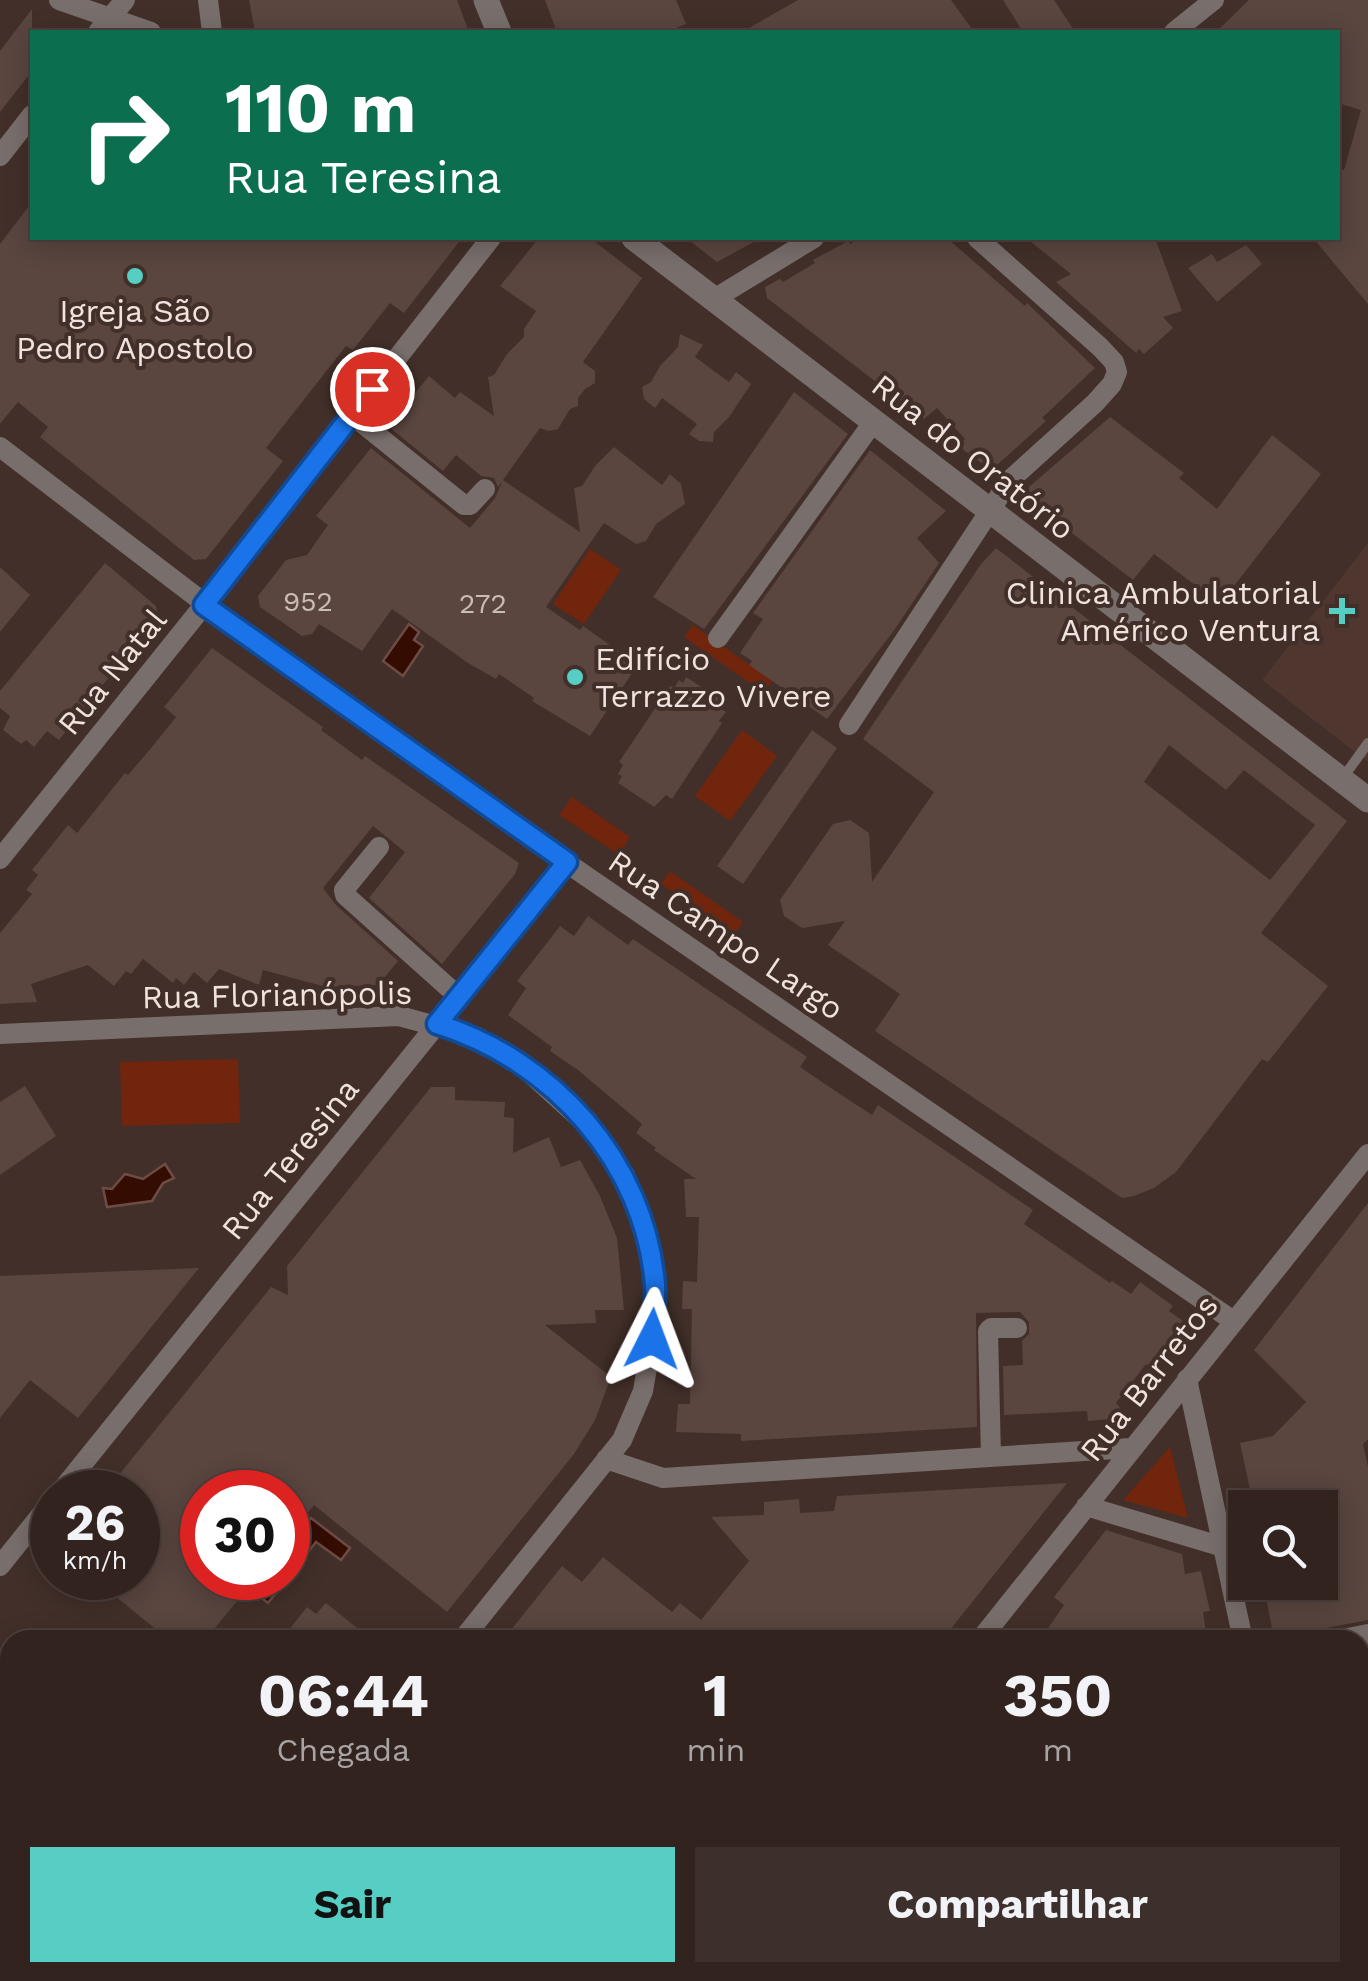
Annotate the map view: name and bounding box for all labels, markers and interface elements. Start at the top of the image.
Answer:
text: 110 m [225,67,416,149]
icon: right [60,70,190,200]
text: Rua Teresina [225,151,502,204]
marker: Igreja São Pedro Apostolo [124,265,146,287]
place label: Igreja São Pedro Apostolo [16,292,254,367]
pin [330,347,415,432]
icon: arrive [345,362,400,417]
street label: Rua do Oratório [864,366,1082,548]
place label: Clinica Ambulatorial Américo Ventura [1006,574,1320,649]
house number: 952 [283,585,333,618]
house number: 272 [459,587,507,620]
marker: Clinica Ambulatorial Américo Ventura [1329,598,1355,624]
street label: Rua Natal [50,601,174,743]
place label: Edifício Terrazzo Vivere [595,640,831,715]
marker: Edifício Terrazzo Vivere [564,666,586,688]
street label: Rua Campo Largo [601,842,851,1028]
street label: Rua Florianópolis [141,974,413,1016]
street label: Rua Teresina [213,1071,367,1247]
position arrow [600,1287,704,1391]
street label: Rua Barretos [1072,1287,1226,1469]
speed limit sign: 30 [180,1470,310,1600]
map controls [1228,1490,1338,1600]
button: search [1228,1490,1338,1600]
text: 26 [65,1493,125,1552]
text: km/h [63,1546,127,1575]
text: 06:44 [258,1660,429,1731]
text: 1 [703,1660,729,1731]
text: 350 [1003,1660,1112,1731]
text: Chegada [277,1731,410,1769]
text: min [687,1731,745,1769]
text: m [1042,1731,1073,1769]
button: Sair [30,1847,675,1962]
button: Compartilhar [695,1847,1340,1962]

